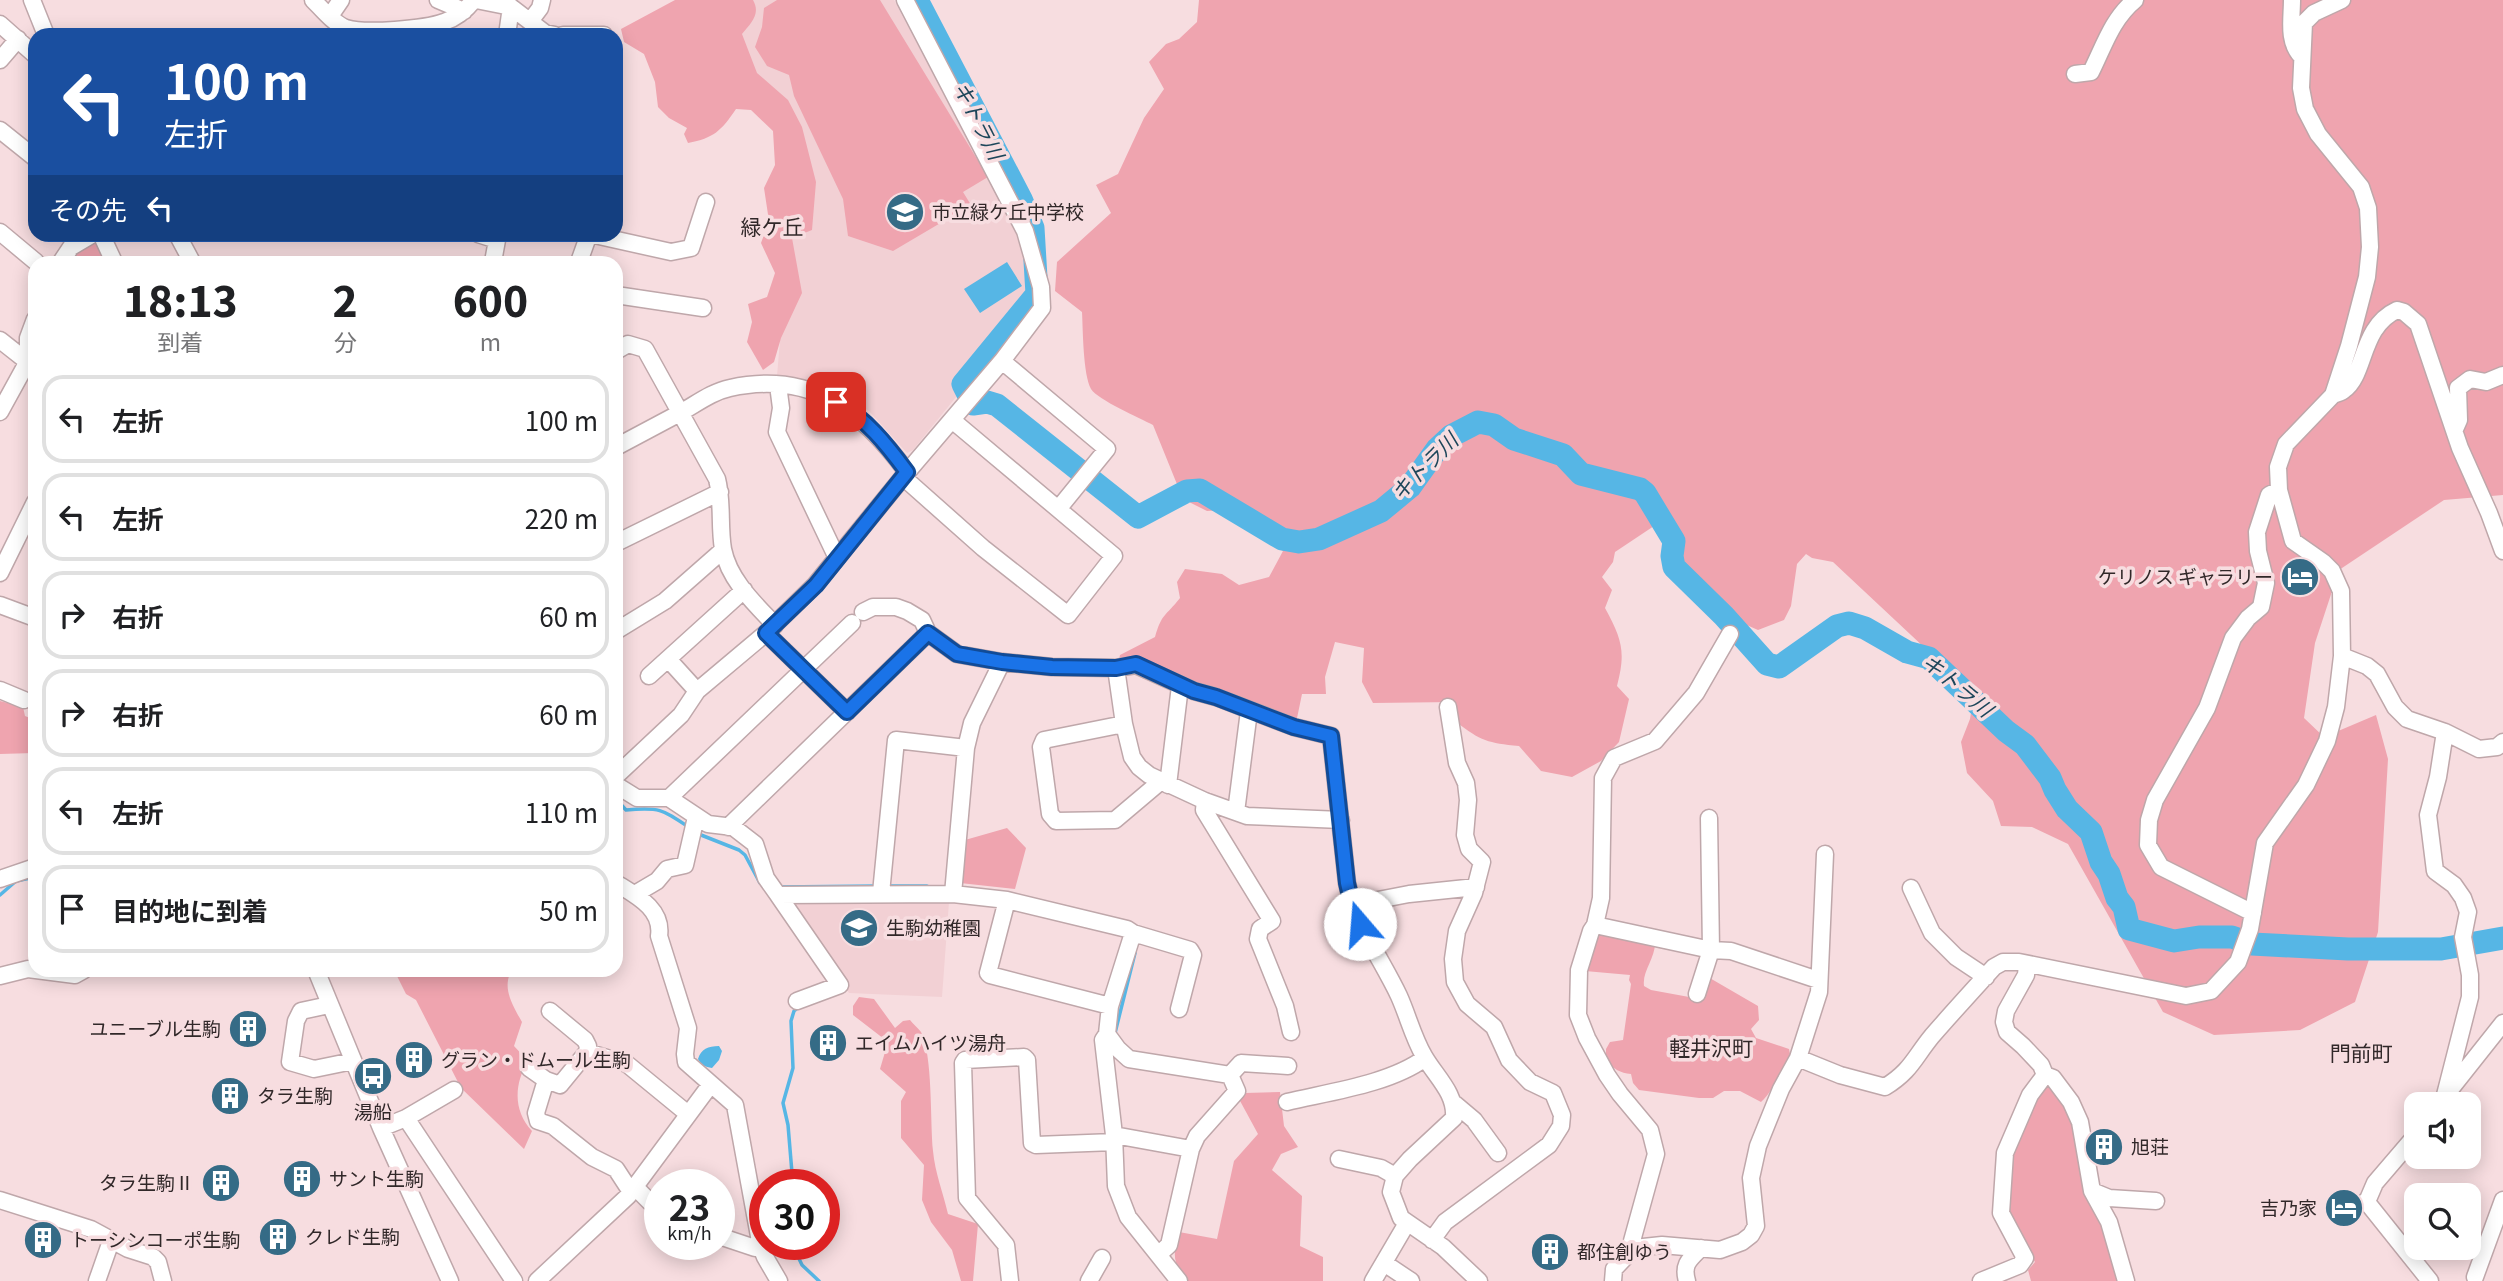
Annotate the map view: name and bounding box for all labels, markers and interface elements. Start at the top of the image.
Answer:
text: 100 m [164,43,309,114]
icon: left [49,56,140,147]
water label: キトラ川 [947,76,1013,166]
text: 左折 [164,109,228,155]
icon: left [141,189,179,227]
text: その先 [49,190,127,227]
school or university icon: 市立緑ケ丘中学校 [884,191,926,233]
place label: 市立緑ケ丘中学校 [932,197,1084,224]
district label: 緑ケ丘 [741,211,804,241]
text: 18:13 [123,268,238,329]
text: 2 [333,268,358,329]
text: 600 [453,268,528,329]
text: 到着 [157,324,203,358]
text: 分 [334,324,357,358]
text: m [480,324,501,358]
pin [806,372,866,432]
icon: arrive [817,383,855,421]
icon: left [53,400,91,438]
text: 左折 [112,401,164,438]
text: 100 m [525,401,598,438]
water label: キトラ川 [1383,424,1465,506]
icon: left [53,498,91,536]
text: 左折 [112,499,164,536]
text: 220 m [525,499,598,536]
hotel icon: ケリノス ギャラリー [2279,556,2321,598]
place label: ケリノス ギャラリー [2098,562,2273,589]
icon: right [53,596,91,634]
text: 右折 [112,597,164,634]
text: 60 m [539,597,598,634]
water label: キトラ川 [1916,646,2002,724]
icon: right [53,694,91,732]
text: 右折 [112,695,164,732]
text: 60 m [539,695,598,732]
icon: left [53,792,91,830]
text: 左折 [112,793,164,830]
text: 110 m [525,793,598,830]
position arrow [1323,887,1397,961]
icon: arrive [53,890,91,928]
text: 目的地に到着 [112,891,268,928]
text: 50 m [539,891,598,928]
school or university icon: 生駒幼稚園 [838,907,880,949]
place label: 生駒幼稚園 [886,913,981,940]
building icon: ユニーブル生駒 [227,1008,269,1050]
place label: ユニーブル生駒 [89,1014,221,1041]
building icon: エイムハイツ湯舟 [807,1022,849,1064]
place label: エイムハイツ湯舟 [855,1028,1006,1055]
district label: 軽井沢町 [1669,1032,1753,1062]
district label: 門前町 [2330,1037,2393,1067]
building icon: グラン・ドムール生駒 [393,1039,435,1081]
place label: グラン・ドムール生駒 [441,1045,631,1072]
bus stop icon: 湯船 [352,1055,394,1097]
building icon: タラ生駒 [209,1075,251,1117]
place label: タラ生駒 [257,1081,333,1108]
map controls [2404,1092,2481,1260]
button: sound [2404,1092,2481,1169]
place label: 湯船 [354,1097,392,1124]
building icon: 旭荘 [2083,1126,2125,1168]
place label: 旭荘 [2131,1132,2169,1159]
building icon: サント生駒 [281,1158,323,1200]
building icon: タラ生駒Ⅱ [200,1162,242,1204]
place label: サント生駒 [329,1164,424,1191]
place label: タラ生駒Ⅱ [99,1168,194,1195]
speed limit sign: 30 [749,1169,840,1260]
text: 23 [669,1180,710,1231]
button: search [2404,1183,2481,1260]
hotel icon: 吉乃家 [2323,1187,2365,1229]
place label: 吉乃家 [2260,1193,2317,1220]
building icon: クレド生駒 [257,1216,299,1258]
building icon: トーシンコーポ生駒 [22,1219,64,1261]
text: km/h [667,1219,712,1245]
place label: クレド生駒 [305,1222,400,1249]
place label: トーシンコーポ生駒 [70,1225,241,1252]
building icon: 都住創ゆう [1529,1231,1571,1273]
place label: 都住創ゆう [1577,1237,1672,1264]

